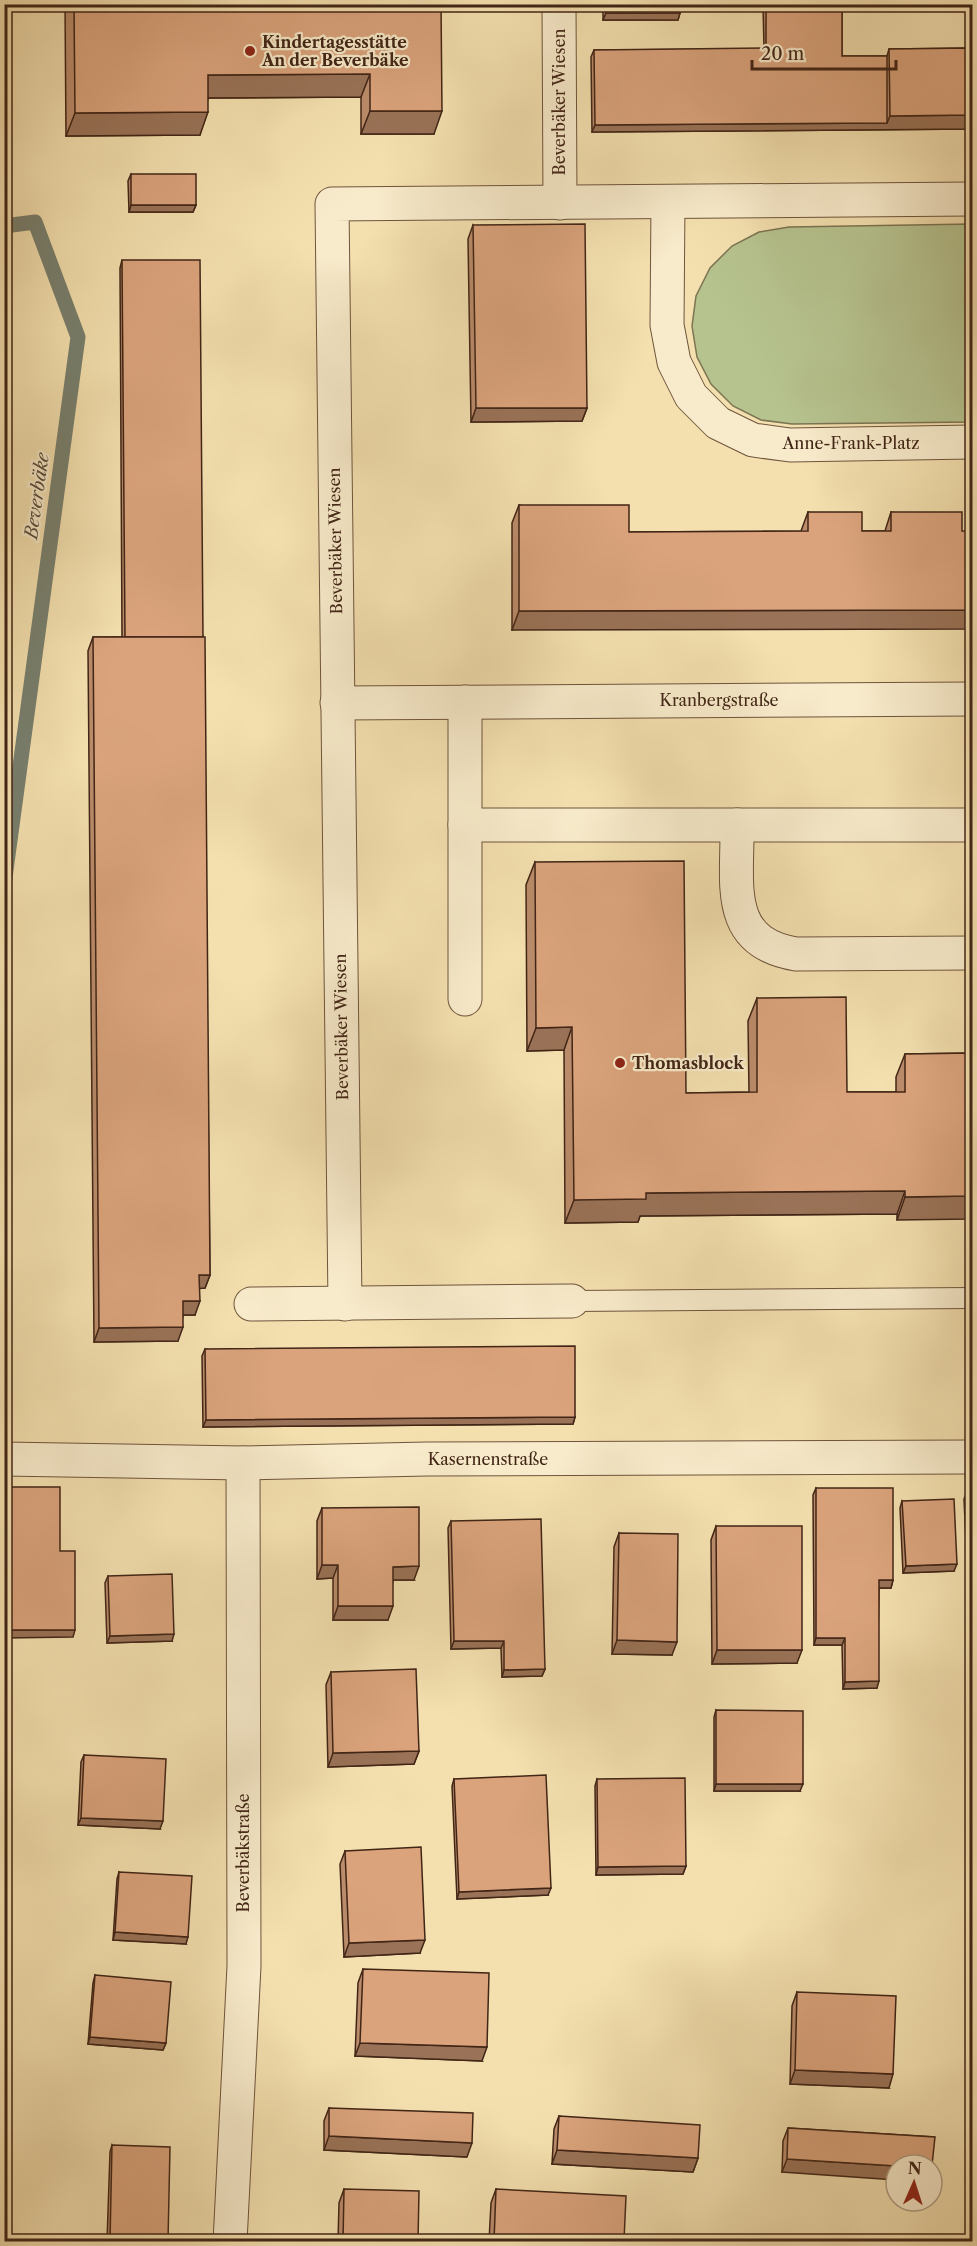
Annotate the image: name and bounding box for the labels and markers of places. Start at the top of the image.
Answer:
place label: Kindertagesstätte An der Beverbäke [261,32,409,70]
marker: Kindertagesstätte An der Beverbäke [243,44,257,58]
place label: Thomasblock [632,1053,744,1073]
marker: Thomasblock [613,1056,627,1070]

